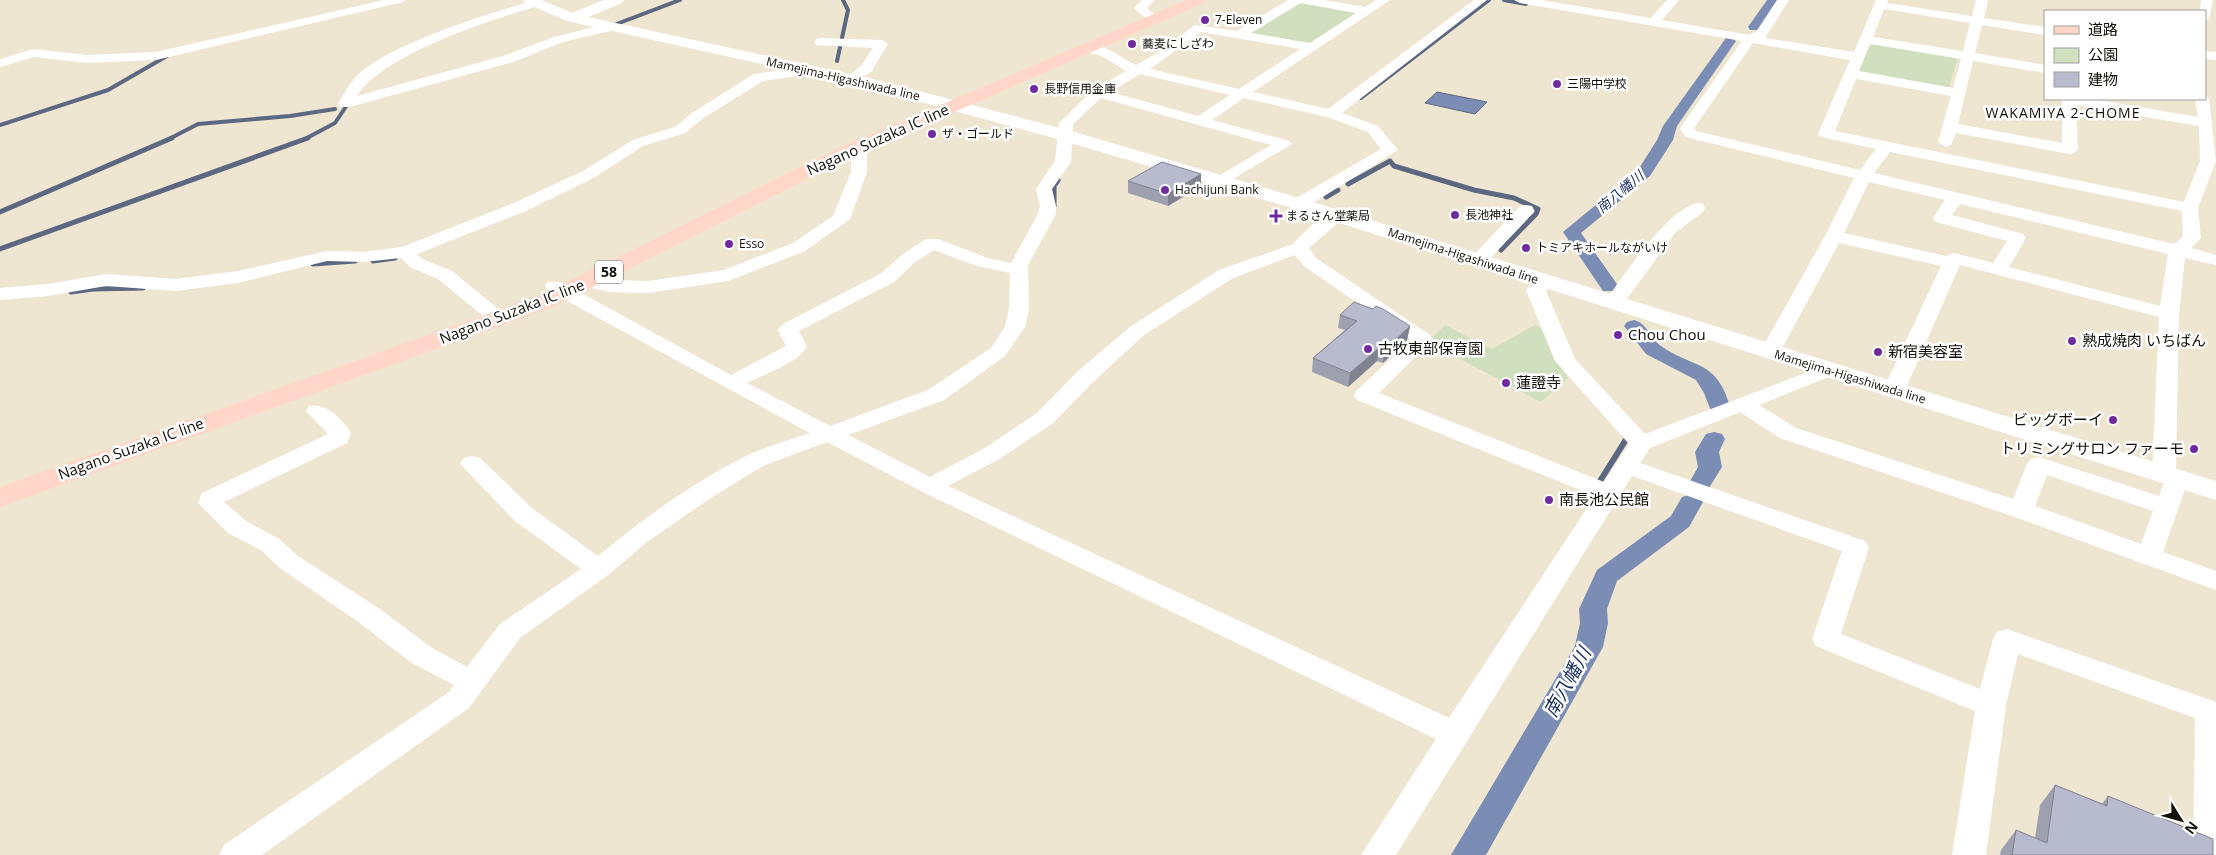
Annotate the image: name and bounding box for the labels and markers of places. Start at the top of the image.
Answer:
place label: 7-Eleven [1215,11,1262,28]
marker: 7-Eleven [1199,14,1211,26]
place label: 蕎麦にしざわ [1142,35,1214,52]
marker: 蕎麦にしざわ [1126,38,1138,50]
place label: 三陽中学校 [1567,75,1627,92]
marker: 三陽中学校 [1551,78,1563,90]
place label: 長野信用金庫 [1044,80,1116,97]
marker: 長野信用金庫 [1028,83,1040,95]
place label: ザ・ゴールド [942,125,1014,142]
marker: ザ・ゴールド [926,128,938,140]
place label: Hachijuni Bank [1175,181,1259,198]
marker: Hachijuni Bank [1159,184,1171,196]
place label: 長池神社 [1465,206,1513,223]
place label: まるさん堂薬局 [1286,207,1370,224]
marker: 長池神社 [1449,209,1461,221]
marker: まるさん堂薬局 [1270,210,1282,222]
place label: Esso [739,235,764,252]
marker: Esso [723,238,735,250]
place label: トミアキホールながいけ [1536,239,1668,256]
marker: トミアキホールながいけ [1520,242,1532,254]
place label: Chou Chou [1628,324,1706,344]
marker: Chou Chou [1612,329,1624,341]
place label: 熟成焼肉 いちばん [2082,330,2206,350]
marker: 熟成焼肉 いちばん [2066,335,2078,347]
place label: 古牧東部保育園 [1378,338,1483,358]
place label: 新宿美容室 [1888,341,1963,361]
marker: 古牧東部保育園 [1362,343,1374,355]
marker: 新宿美容室 [1872,346,1884,358]
place label: 蓮證寺 [1516,372,1561,392]
marker: 蓮證寺 [1500,377,1512,389]
place label: ビッグボーイ [2013,409,2103,429]
marker: ビッグボーイ [2107,414,2119,426]
place label: トリミングサロン ファーモ [2000,438,2184,458]
marker: トリミングサロン ファーモ [2188,443,2200,455]
place label: 南長池公民館 [1559,489,1649,509]
marker: 南長池公民館 [1543,494,1555,506]

